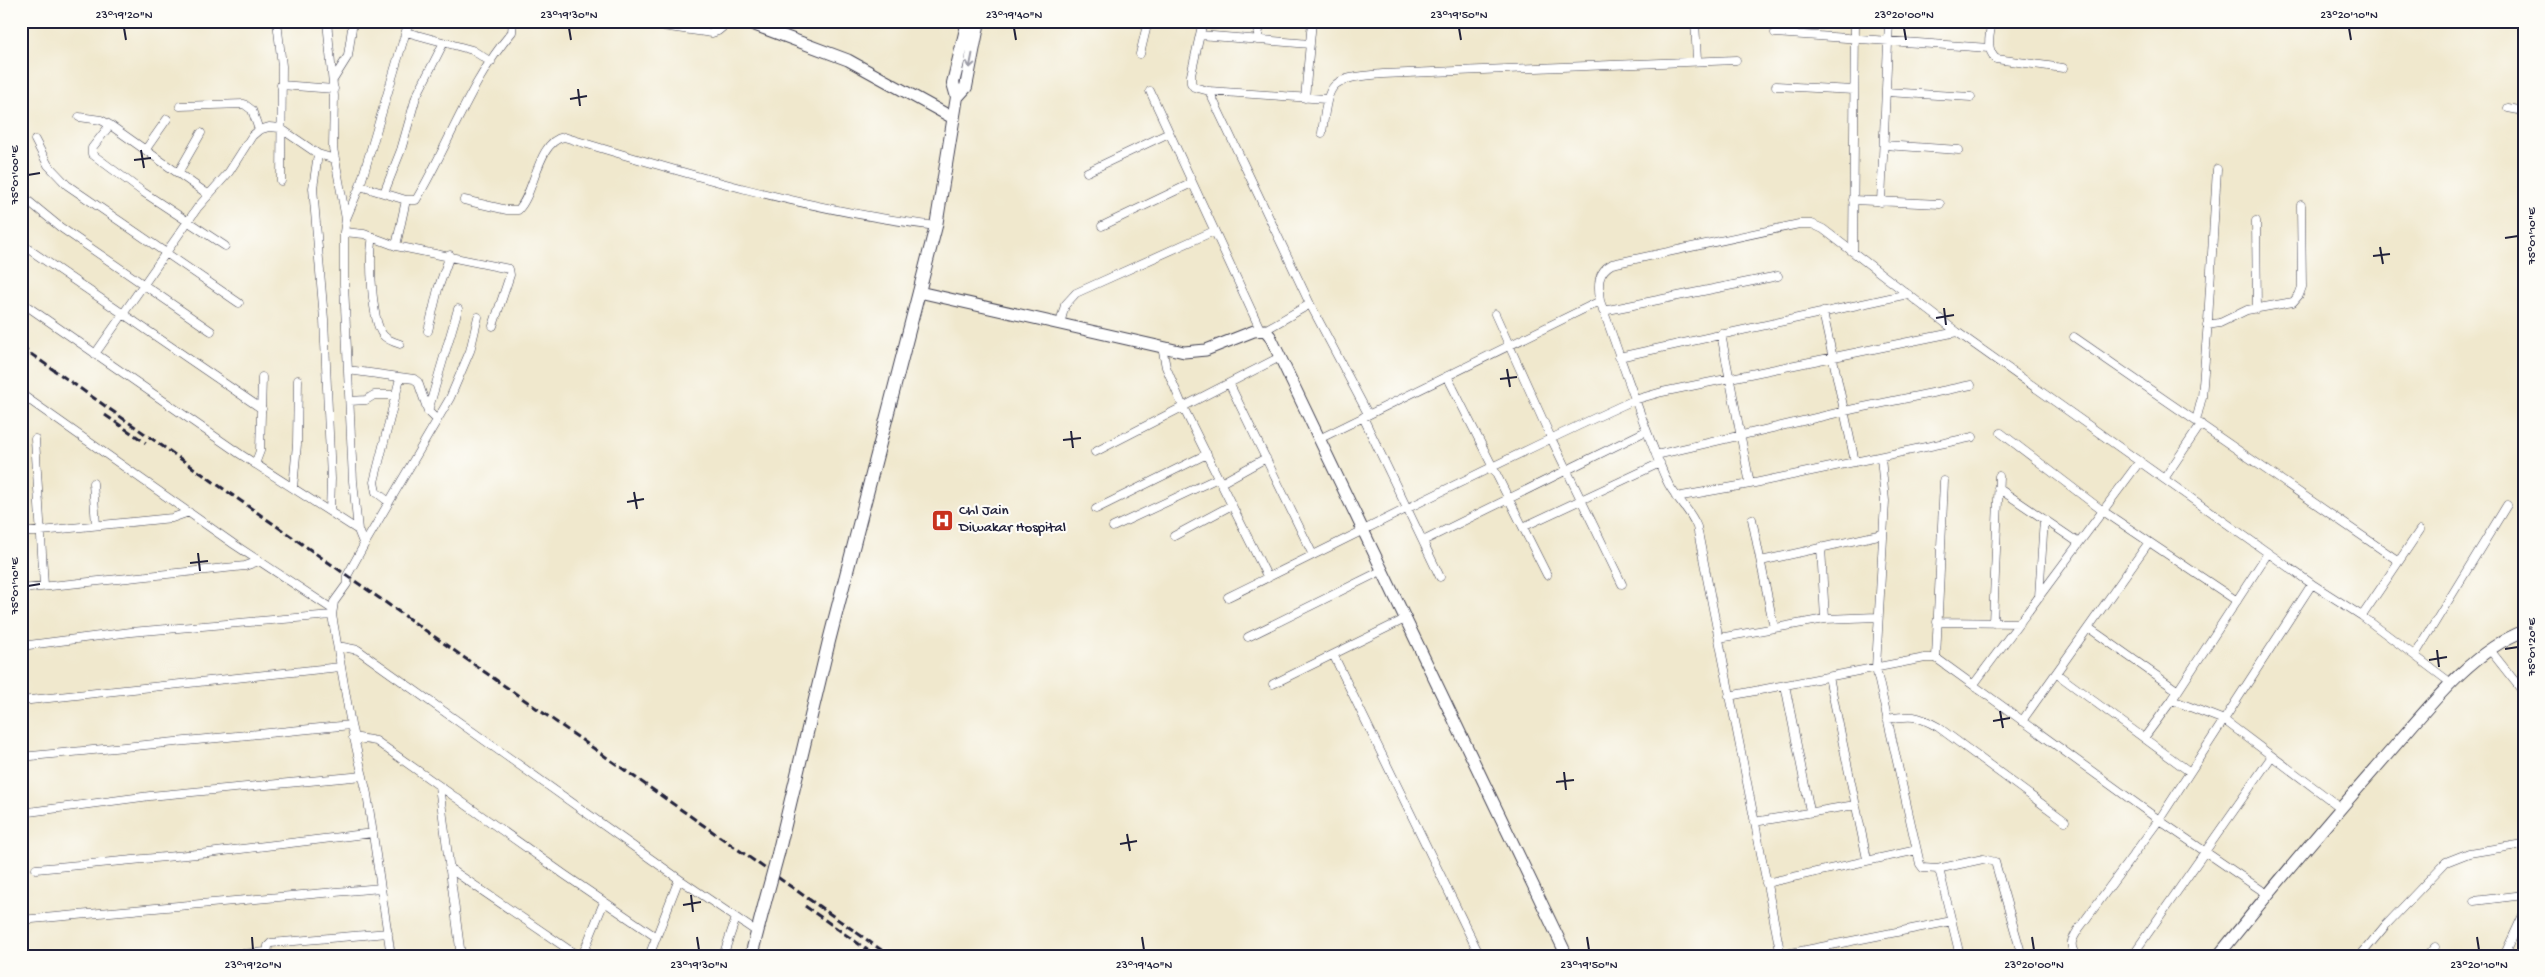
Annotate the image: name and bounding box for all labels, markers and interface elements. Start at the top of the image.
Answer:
text: 23°19'20"N [96,9,153,23]
text: 23°19'30"N [540,9,598,23]
text: 23°19'40"N [986,9,1043,23]
text: 23°19'50"N [1430,9,1488,23]
text: 23°20'00"N [1874,9,1934,23]
text: 23°20'10"N [2320,9,2378,23]
one-way arrow [966,52,975,68]
text: 75°01'00"E [9,145,23,205]
text: 75°01'10"E [2526,207,2540,265]
place label: Chl Jain Diwakar Hospital [958,502,1066,537]
hospital icon: Chl Jain Diwakar Hospital [931,508,955,532]
text: 75°01'10"E [9,557,23,615]
text: 75°01'20"E [2526,618,2540,677]
text: 23°19'20"N [225,959,282,973]
text: 23°19'30"N [670,959,728,973]
text: 23°19'40"N [1116,959,1173,973]
text: 23°19'50"N [1560,959,1618,973]
text: 23°20'00"N [2004,959,2064,973]
text: 23°20'10"N [2450,959,2508,973]

